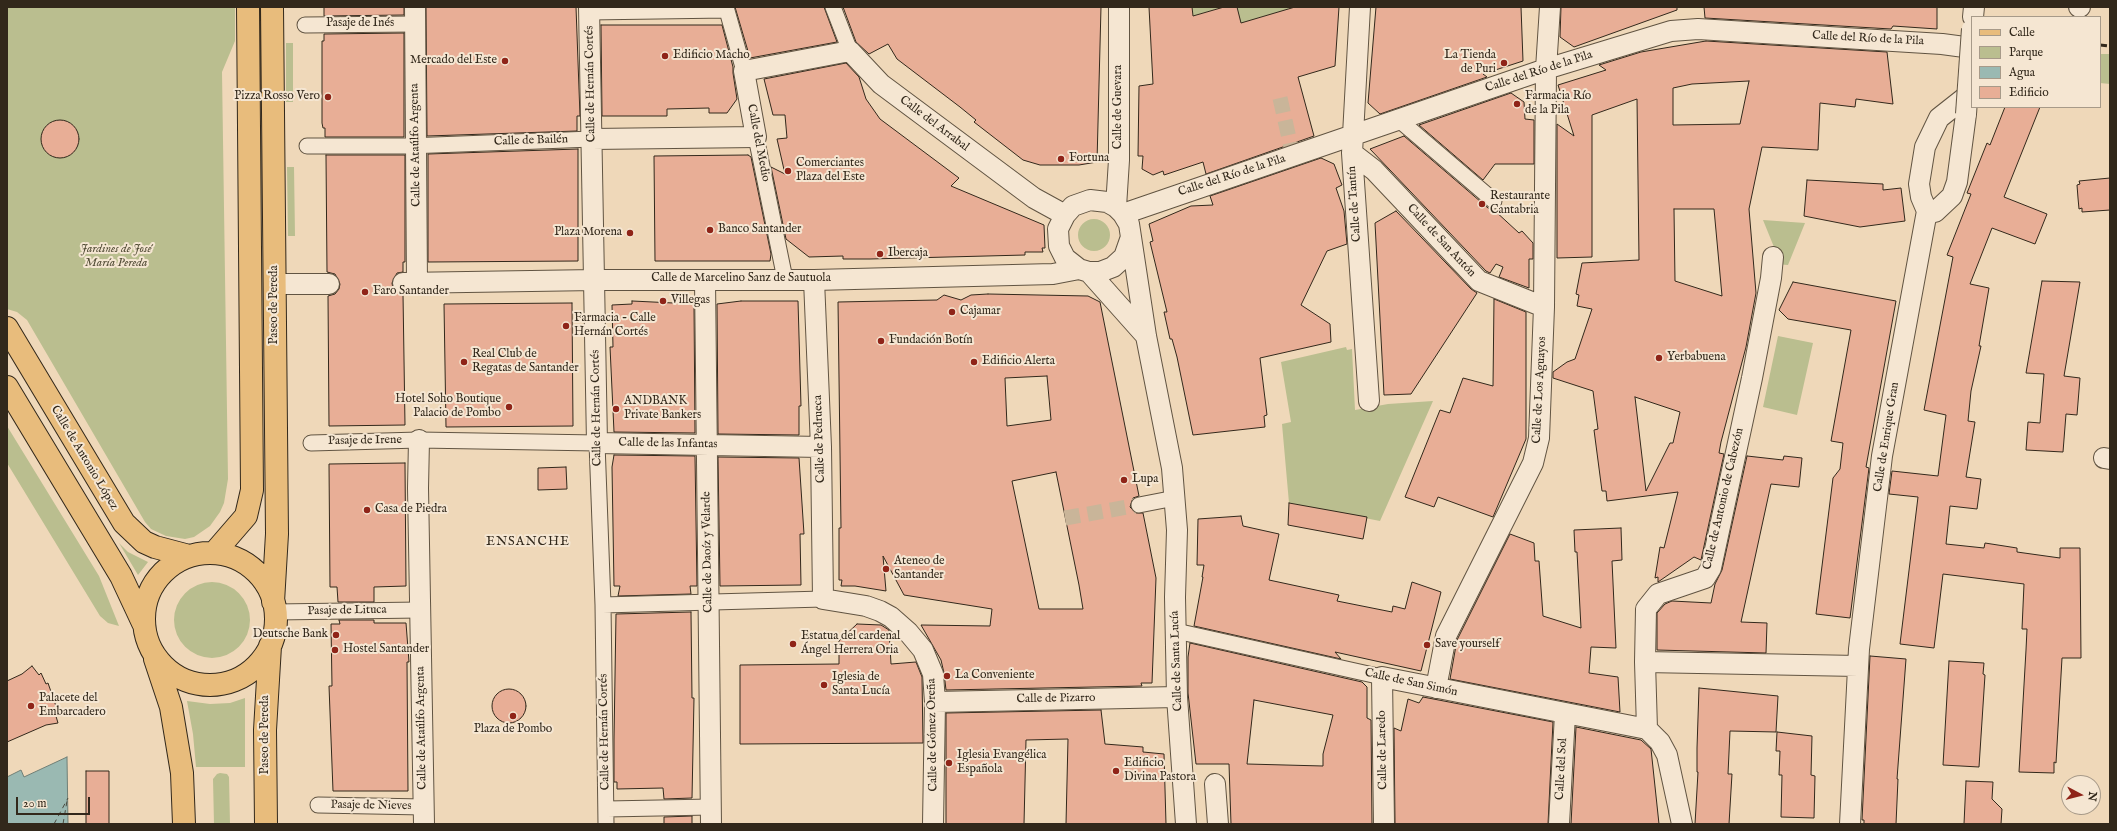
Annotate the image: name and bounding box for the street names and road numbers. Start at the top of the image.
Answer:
street label: Pasaje de Inés [326,17,394,31]
street label: Calle de Hernán Cortés [583,25,599,143]
street label: Calle del Río de la Pila [1812,29,1924,49]
street label: Calle del Río de la Pila [1484,48,1594,96]
street label: Calle de Guevara [1112,65,1126,149]
street label: Calle de Ataúlfo Argenta [408,83,424,207]
street label: Calle del Arrabal [896,93,972,155]
street label: Calle del Medio [743,103,773,183]
street label: Calle de Bailén [494,133,568,149]
street label: Calle del Río de la Pila [1177,152,1287,200]
street label: Calle de Tantín [1345,166,1365,242]
street label: Calle de San Antón [1403,201,1479,281]
street label: Paseo de Pereda [268,265,282,345]
street label: Calle de Marcelino Sanz de Sautuola [651,272,831,286]
street label: Calle de Los Aguayos [1530,336,1550,444]
street label: Calle de Hernán Cortés [589,349,605,467]
street label: Calle de Enrique Gran [1871,381,1903,493]
street label: Calle de Pedrueca [811,395,829,483]
street label: Calle de Antonio López [47,403,121,513]
street label: Calle de Antonio de Cabezón [1701,427,1747,571]
street label: Pasaje de Irene [328,433,402,449]
street label: Calle de las Infantas [618,436,718,452]
street label: Calle de Daoíz y Velarde [700,491,716,613]
street label: Pasaje de Lituca [307,603,387,619]
street label: Calle de Santa Lucía [1168,610,1186,712]
street label: Calle de Ataúlfo Argenta [414,666,430,790]
street label: Calle de San Simón [1363,666,1459,700]
street label: Calle de Hernán Cortés [597,673,613,791]
street label: Calle de Gómez Oreña [925,678,941,792]
street label: Calle de Pizarro [1016,691,1096,707]
street label: Paseo de Pereda [259,695,273,775]
street label: Calle de Laredo [1375,710,1391,790]
street label: Calle del Sol [1553,738,1571,800]
street label: Pasaje de Nieves [330,798,412,814]

